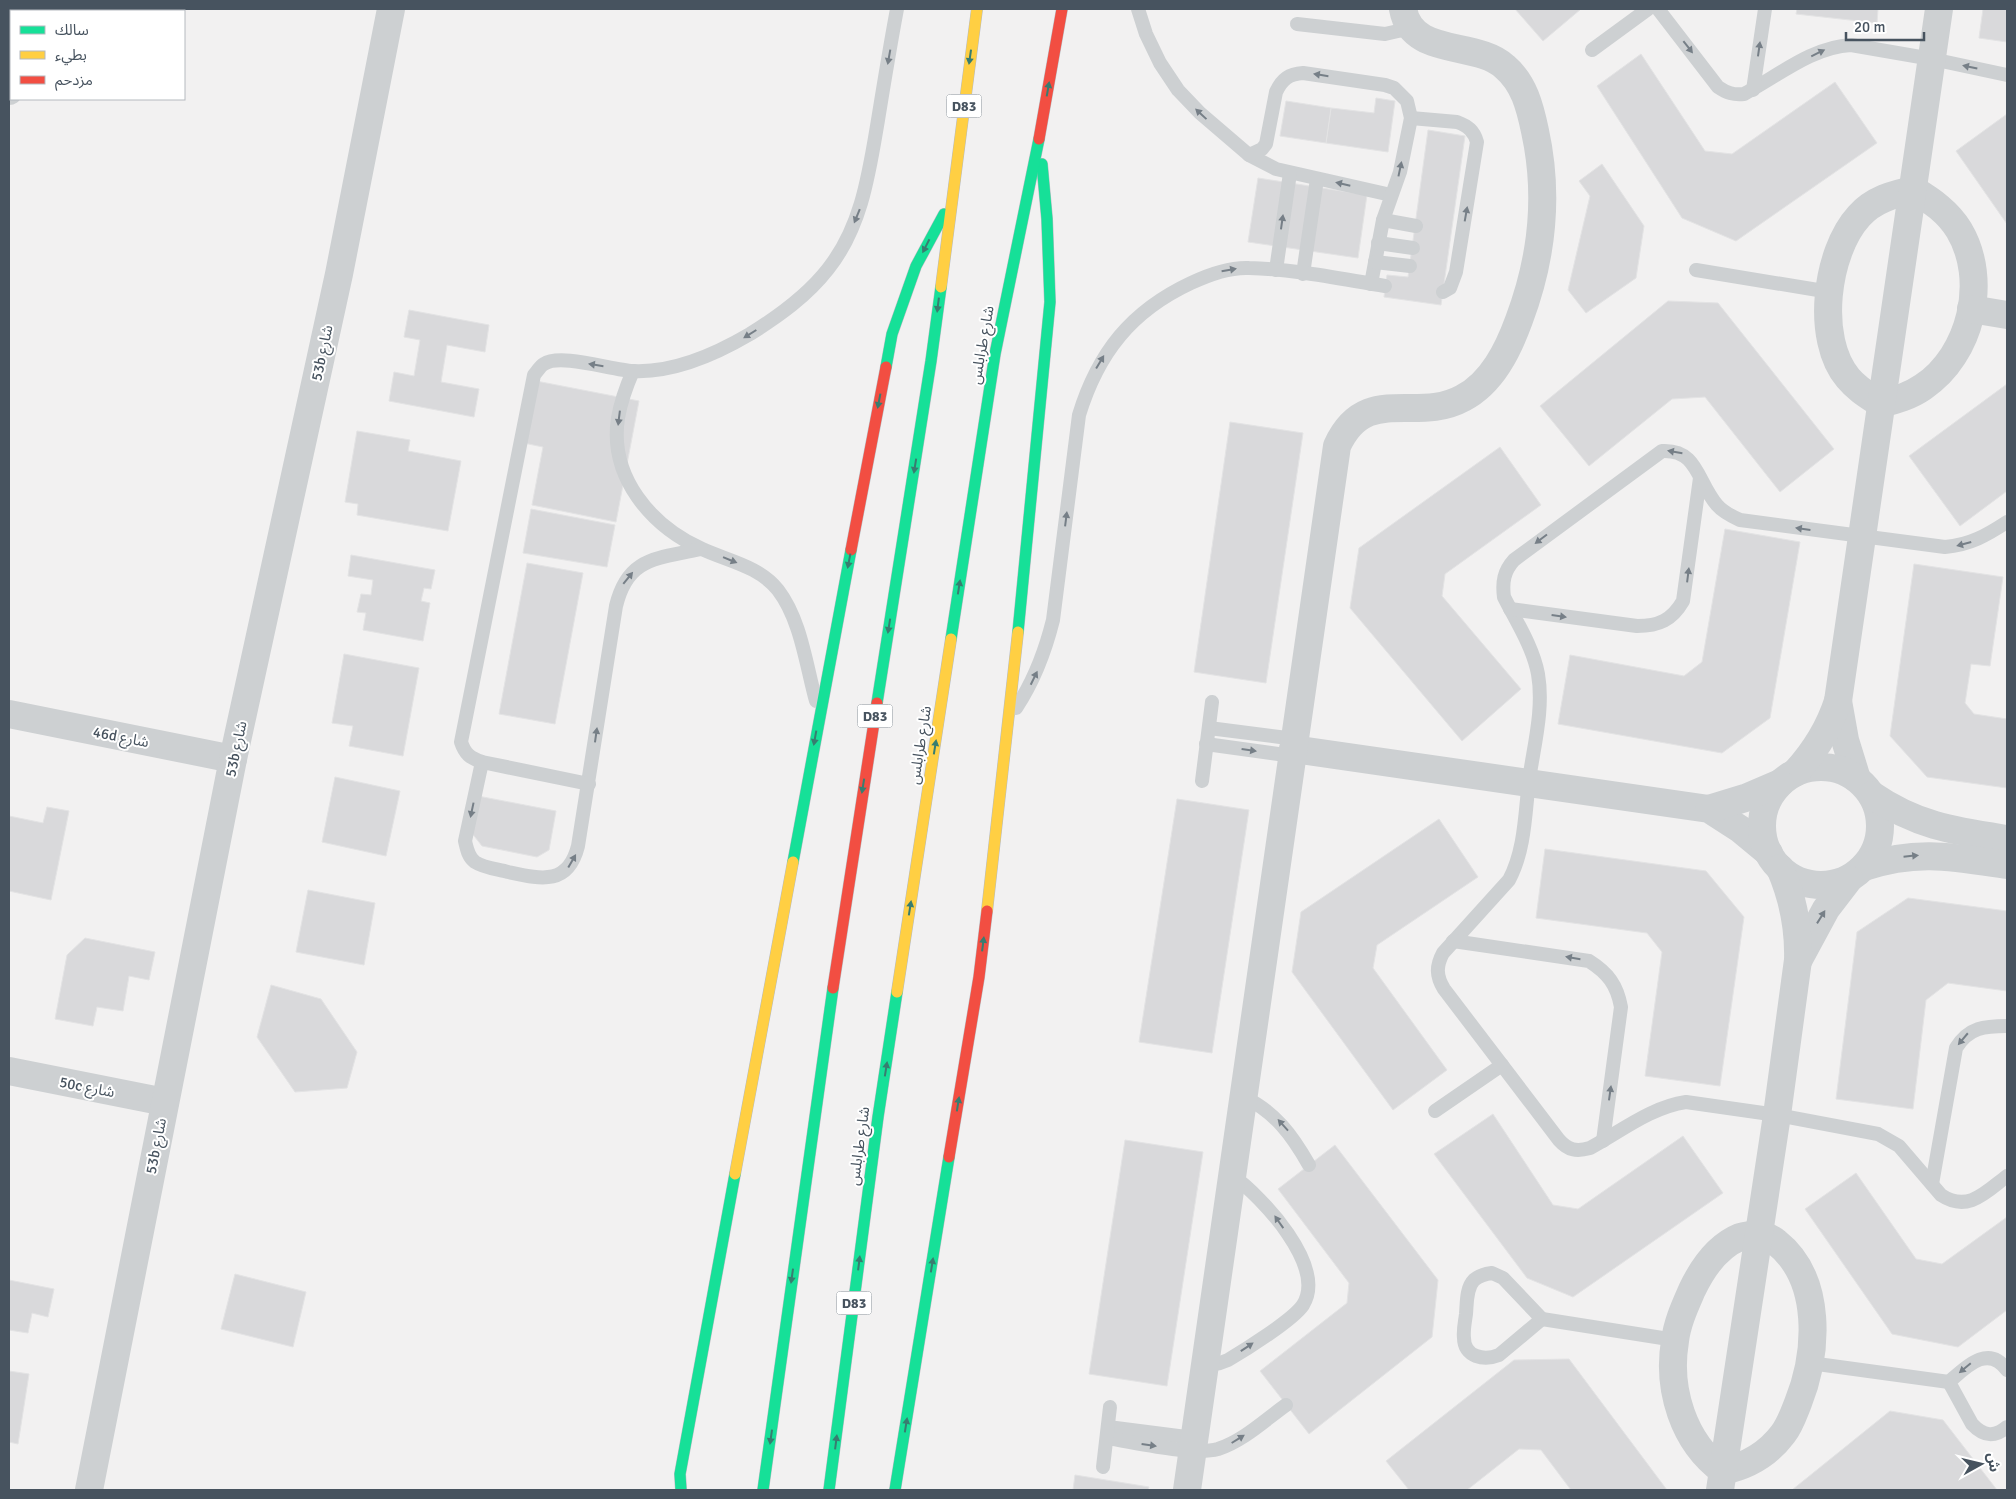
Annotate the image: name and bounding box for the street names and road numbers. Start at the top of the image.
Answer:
road number: D83 [946,94,982,118]
street label: شارع طرابلس [966,304,1001,386]
street label: 53b شارع [307,323,340,383]
road number: D83 [858,704,892,728]
street label: شارع طرابلس [905,704,938,786]
street label: 53b شارع [221,719,254,779]
street label: 46d شارع [91,723,151,754]
street label: 50c شارع [57,1073,116,1104]
street label: شارع طرابلس [845,1105,876,1187]
street label: 53b شارع [142,1116,173,1176]
road number: D83 [836,1292,872,1315]

